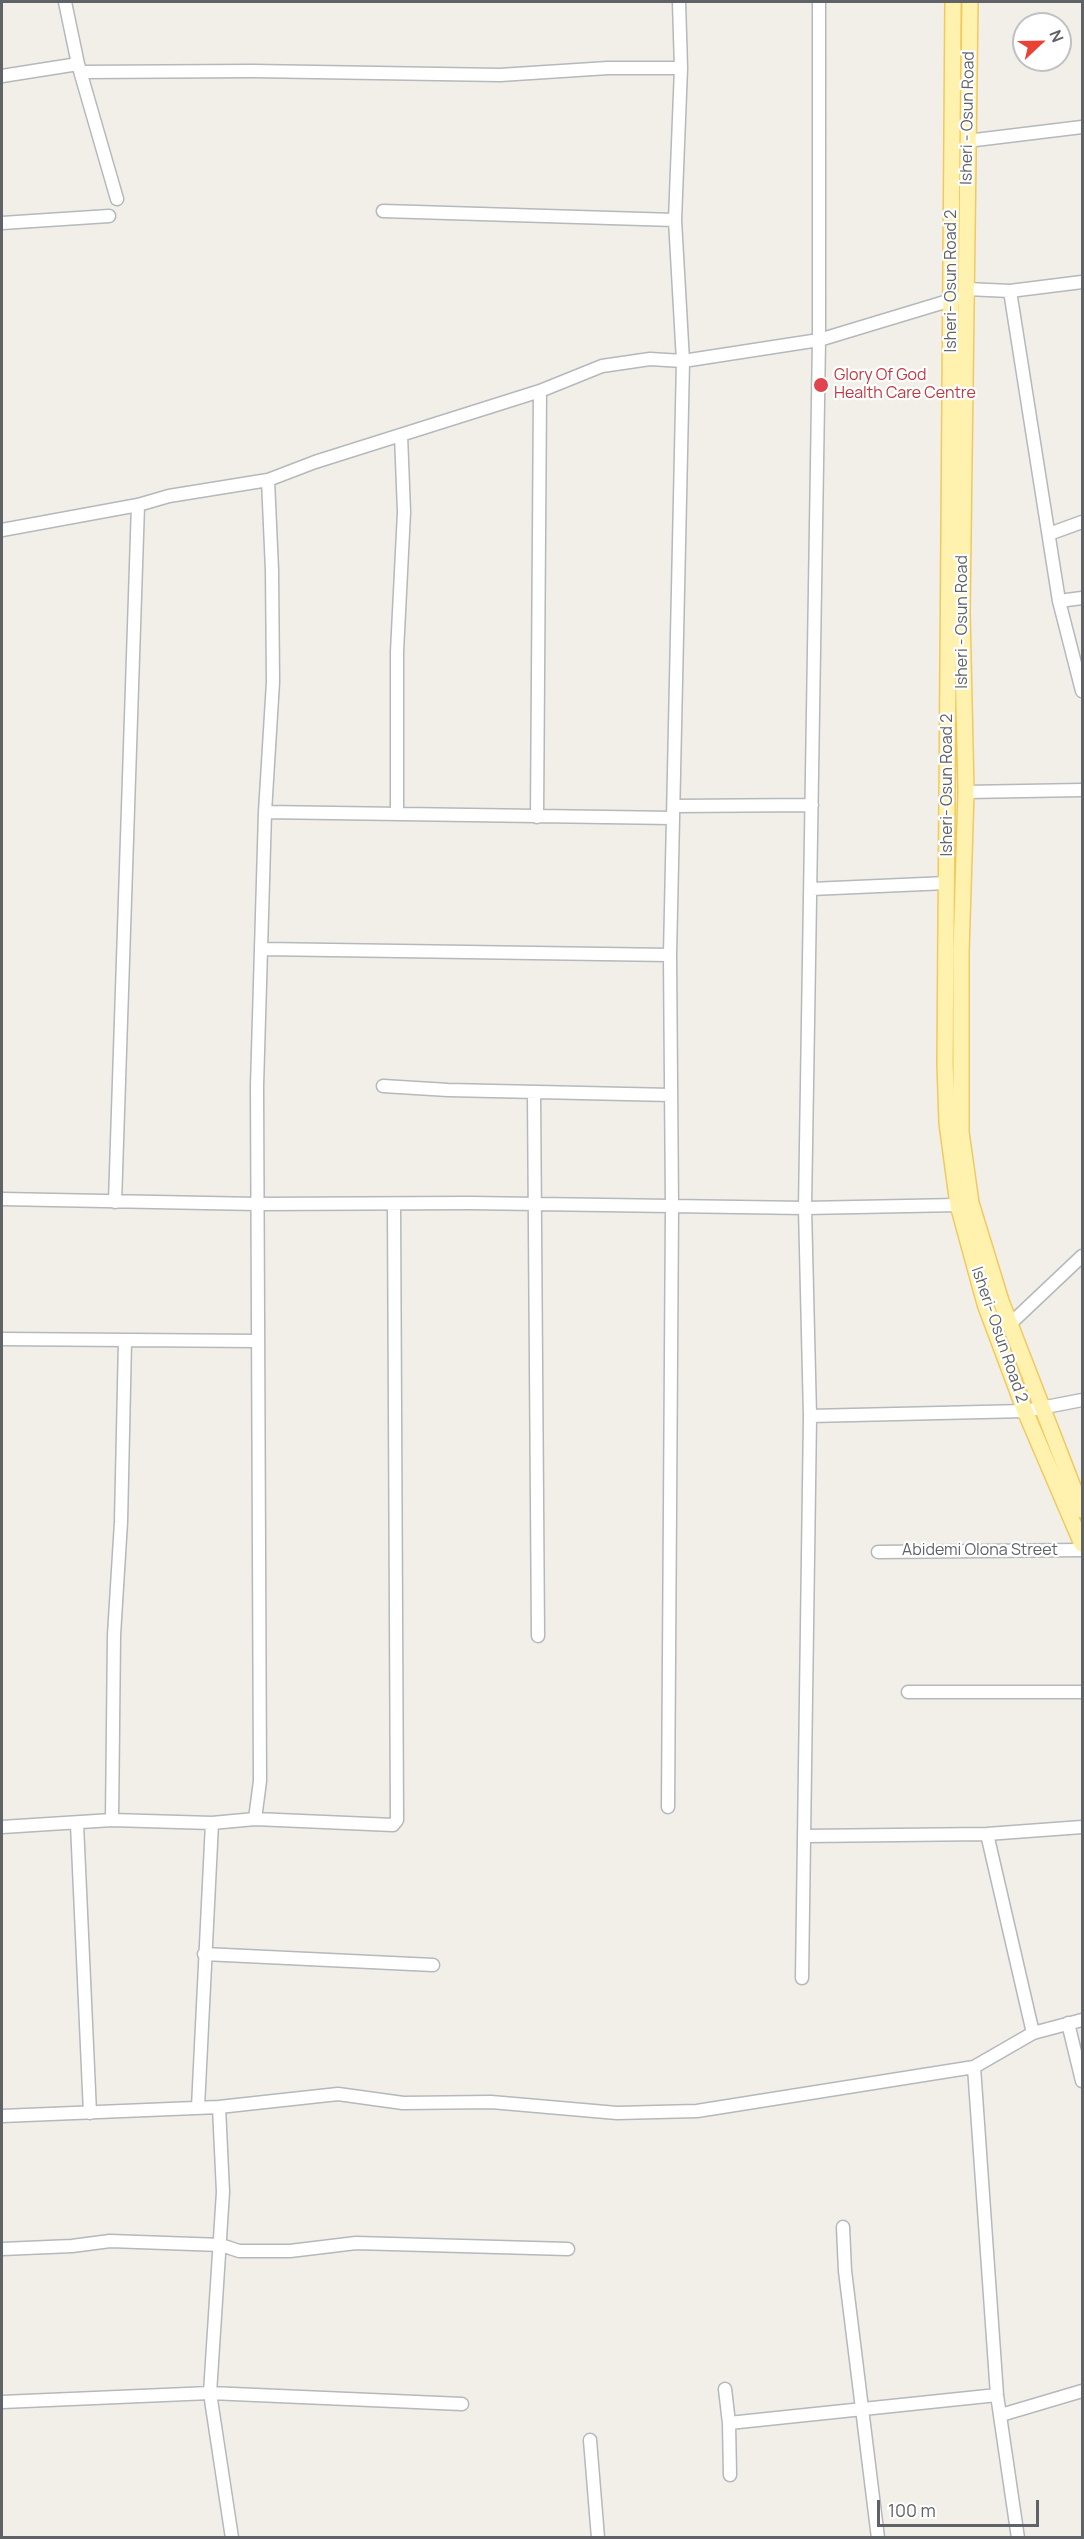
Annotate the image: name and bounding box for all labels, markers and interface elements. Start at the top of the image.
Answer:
north arrow [1012,12,1072,72]
text: N [1044,27,1069,45]
street label: Isheri - Osun Road [957,51,979,185]
street label: Isheri- Osun Road 2 [942,210,962,352]
place label: Glory Of God Health Care Centre [834,366,976,404]
marker: Glory Of God Health Care Centre [812,376,830,394]
street label: Isheri - Osun Road [953,555,973,689]
street label: Isheri- Osun Road 2 [938,714,958,856]
street label: Isheri- Osun Road 2 [967,1264,1031,1406]
street label: Abidemi Olona Street [902,1541,1058,1561]
scale bar [880,2488,1042,2526]
text: 100 m [888,2498,936,2522]

